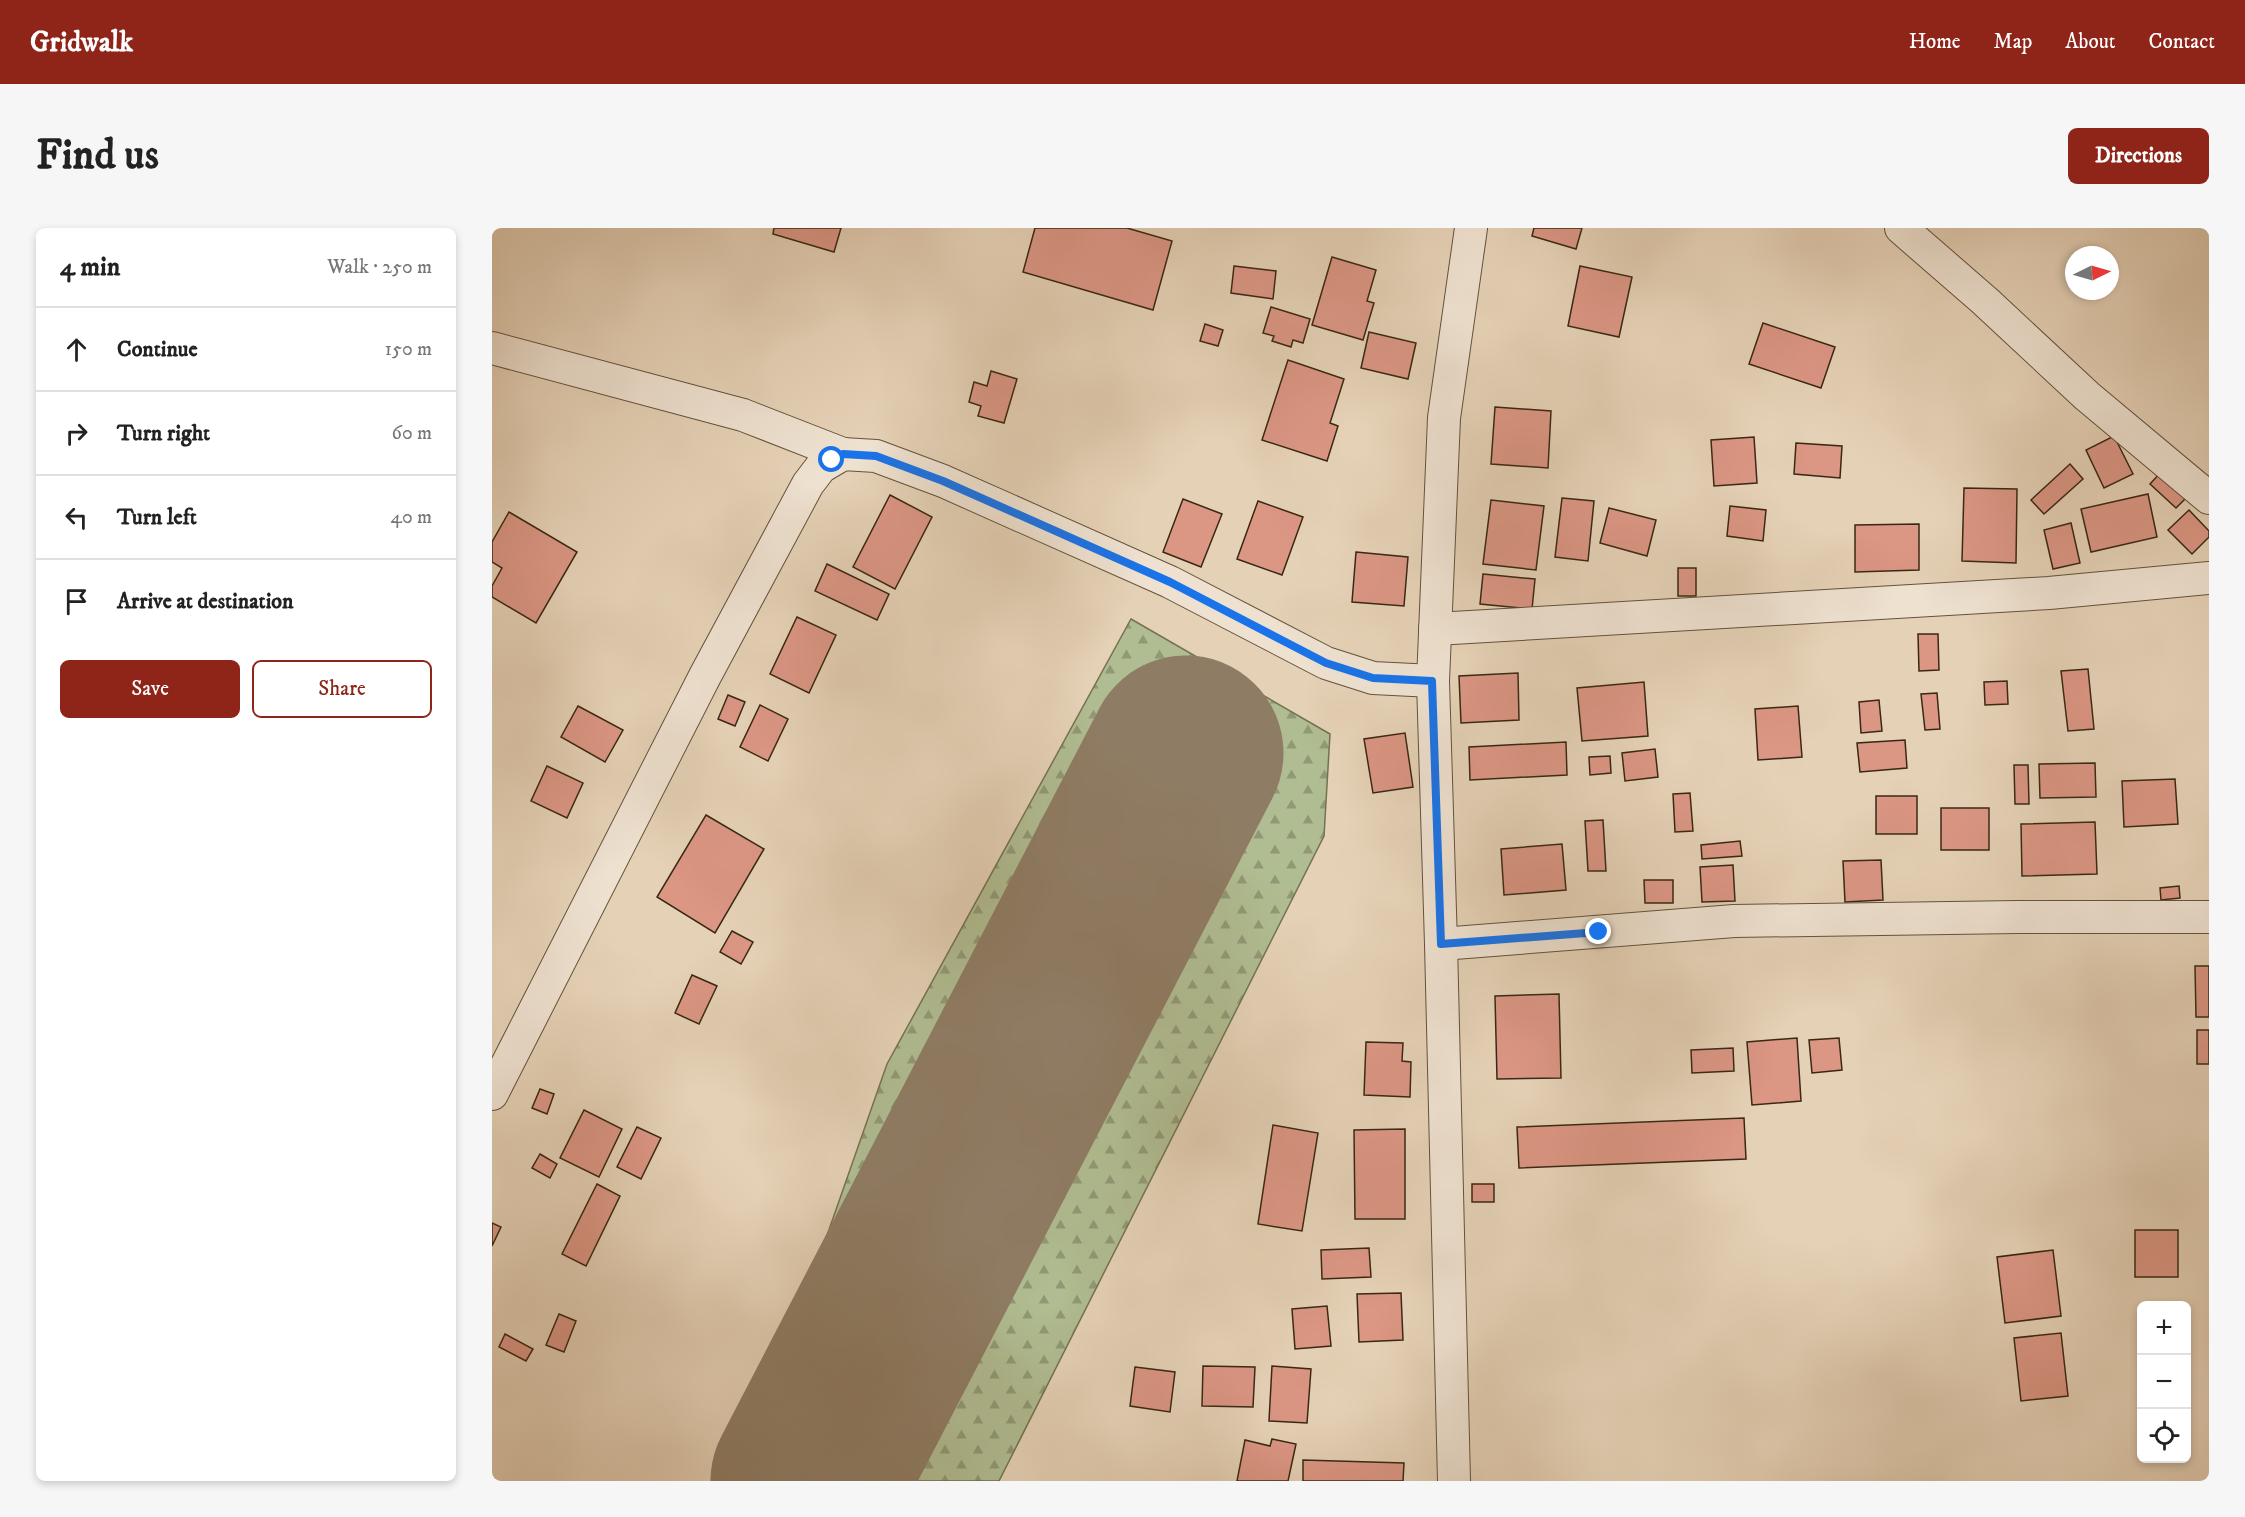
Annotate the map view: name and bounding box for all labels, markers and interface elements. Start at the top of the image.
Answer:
text: Gridwalk [30,25,133,60]
text: Home [1909,29,1961,55]
text: Map [1994,29,2032,55]
text: About [2065,29,2116,55]
text: Contact [2149,29,2215,55]
button: Directions [2068,128,2209,184]
text: Find us [36,130,159,182]
north arrow [2065,246,2119,300]
text: 4 min [60,251,120,284]
text: Walk · 250 m [327,255,432,280]
icon: ahead [60,333,93,366]
text: Continue [117,336,198,363]
text: 150 m [385,337,432,362]
icon: right [60,417,93,450]
text: Turn right [117,420,210,447]
text: 60 m [392,421,432,446]
route start [818,446,844,472]
icon: left [60,501,93,534]
text: Turn left [117,504,197,531]
text: 40 m [390,505,432,530]
icon: arrive [60,585,93,618]
text: Arrive at destination [117,588,294,615]
button: Save [60,660,240,718]
button: Share [252,660,432,718]
route end [1585,918,1611,944]
map controls [2137,1301,2191,1463]
button: + [2137,1301,2191,1355]
button: − [2137,1355,2191,1409]
button: locate [2137,1409,2191,1463]

